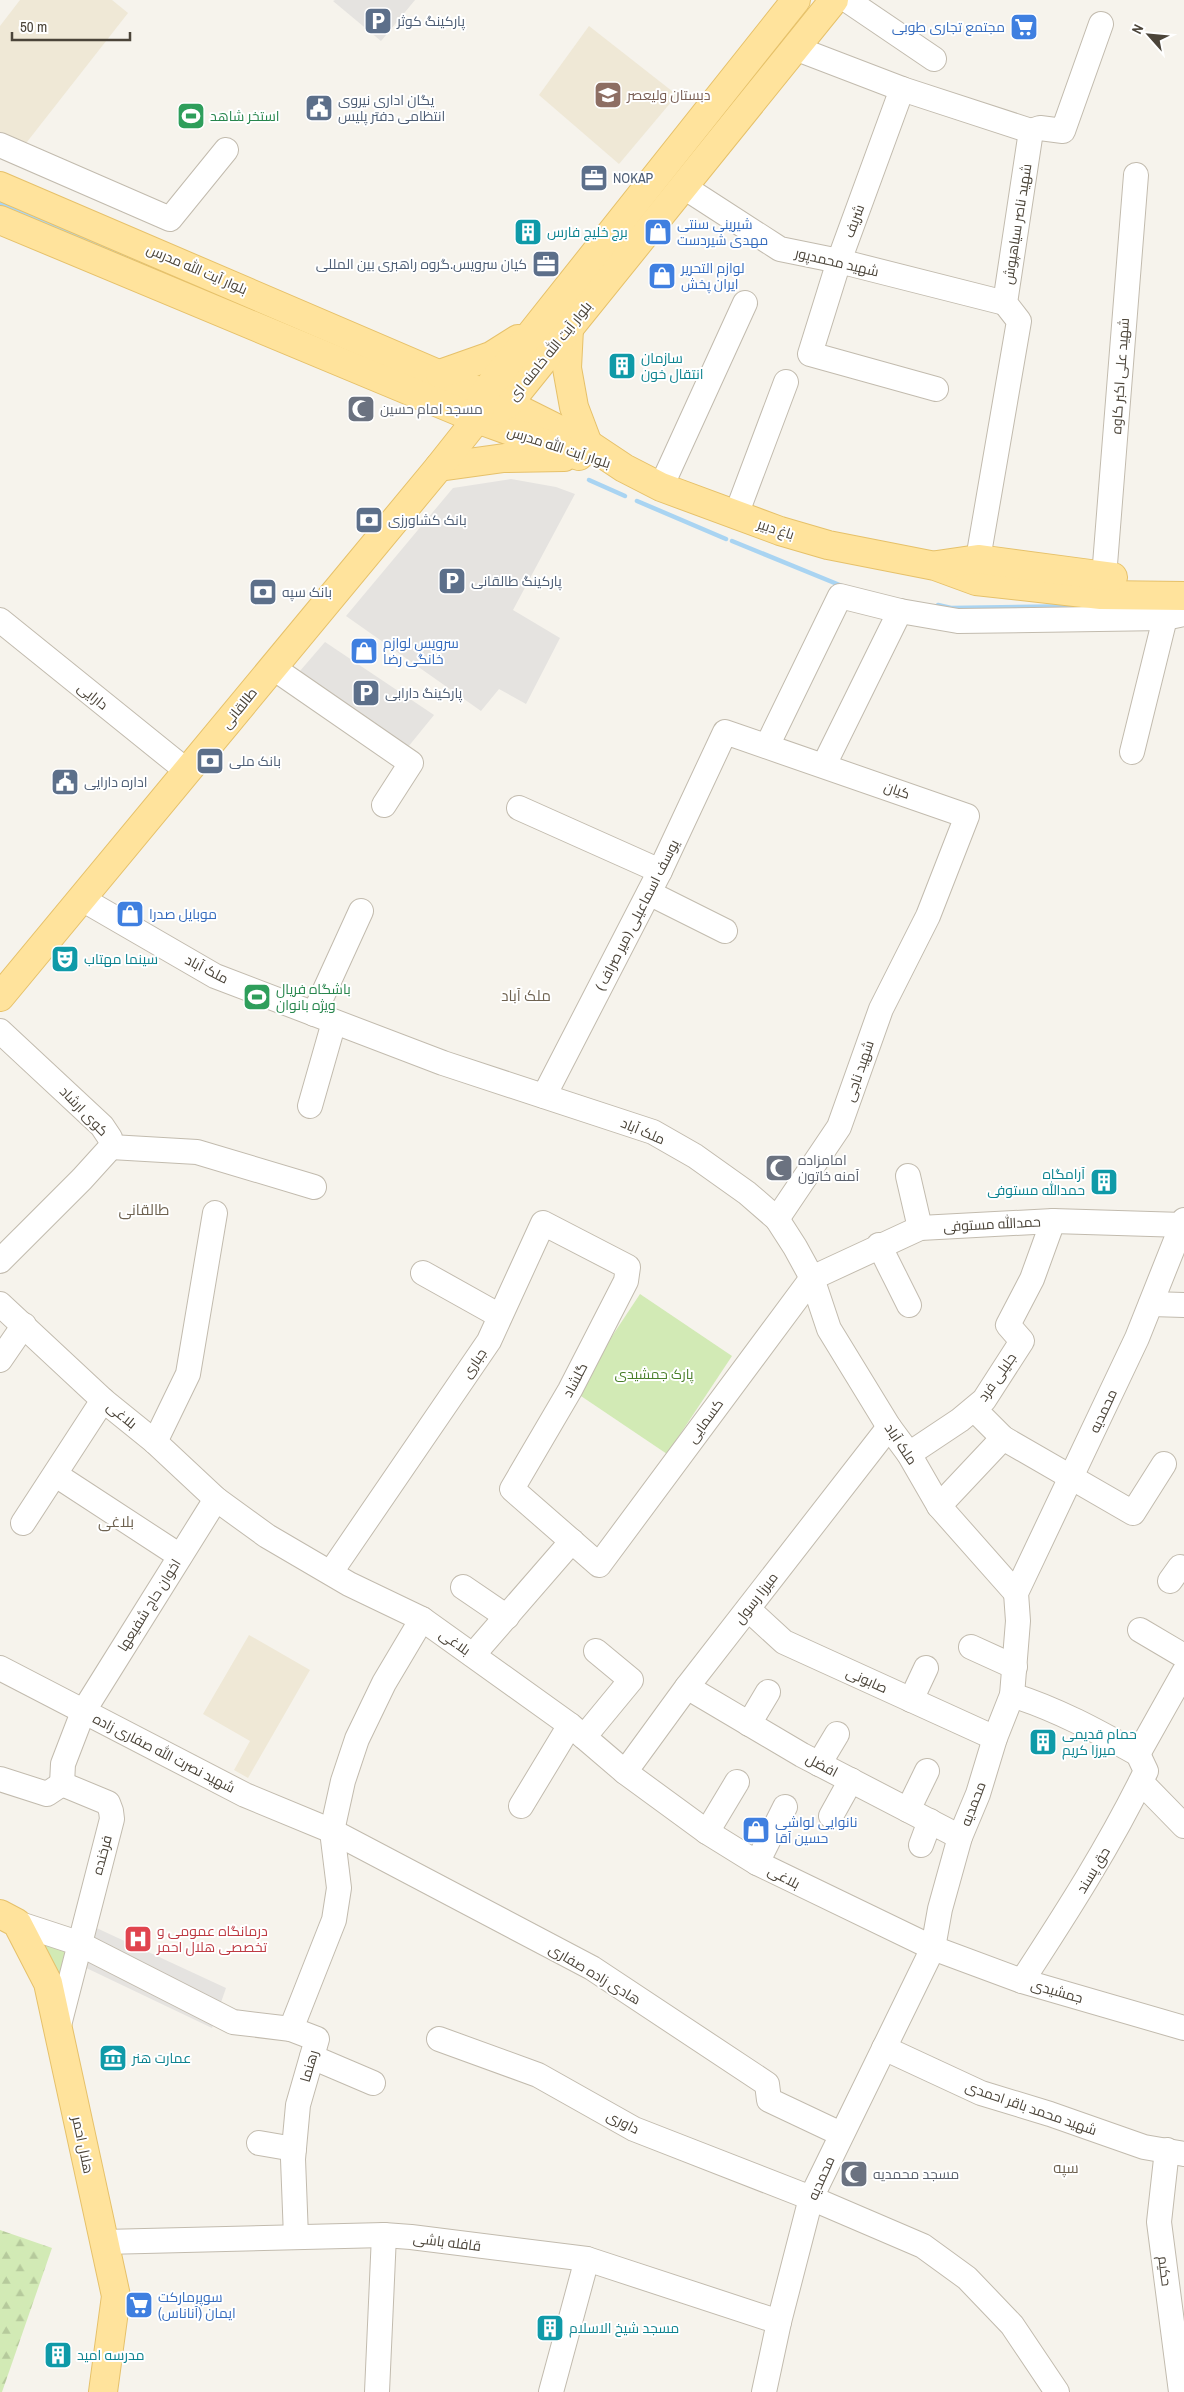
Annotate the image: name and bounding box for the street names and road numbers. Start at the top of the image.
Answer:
street label: شهید ناصر سیاهپوش [999,162,1036,286]
street label: شریف [840,202,868,240]
street label: بلوار آیت الله مدرس [144,240,250,298]
street label: شهید محمدپور [792,243,881,281]
street label: بلوار آیت الله خامنه ای [504,297,596,405]
street label: شهید علی اکبر کاوه [1107,317,1133,435]
street label: بلوار آیت الله مدرس [505,422,613,472]
street label: باغ دبیر [754,514,797,543]
street label: دارایی [74,678,112,714]
street label: طالقانی [217,684,261,732]
street label: کیان [882,777,912,803]
street label: یوسف اسماعیلی (میر صراف ) [591,836,683,994]
street label: ملک آباد [182,950,232,988]
street label: شهید ناجی [840,1038,878,1104]
street label: کوی ارشاد [56,1082,112,1140]
street label: ملک آباد [618,1114,668,1148]
street label: حمدالله مستوفی [943,1212,1041,1236]
street label: جباری [458,1345,490,1381]
street label: جلیلی فرد [974,1349,1020,1405]
street label: گلشاد [558,1360,592,1400]
street label: محمدیه [1085,1386,1121,1436]
street label: کسمایی [683,1395,727,1447]
street label: بلاغی [103,1397,141,1433]
street label: ملک آباد [881,1420,921,1468]
street label: اخوان حاج شفیعها [113,1555,185,1655]
street label: میرزا رسول [730,1569,782,1627]
street label: بلاغی [436,1625,474,1659]
street label: صابونی [843,1663,891,1697]
street label: شهید نصرت الله صفاری زاده [90,1709,238,1797]
street label: افضل [803,1749,841,1781]
street label: محمدیه [956,1779,990,1829]
street label: فرخنده [88,1833,116,1877]
street label: حق پسند [1072,1844,1115,1897]
street label: بلاغی [765,1861,803,1893]
street label: هادی زاده صفاری [546,1939,644,2009]
street label: جمشیدی [1029,1975,1085,2007]
street label: رهنما [296,2048,322,2084]
street label: شهید محمد باقر احمدی [963,2077,1099,2139]
street label: داوری [604,2106,642,2138]
street label: هلال احمر [68,2114,98,2175]
street label: محمدیه [803,2153,839,2203]
street label: قافله باشی [412,2229,482,2255]
street label: حکیم [1153,2255,1176,2287]

